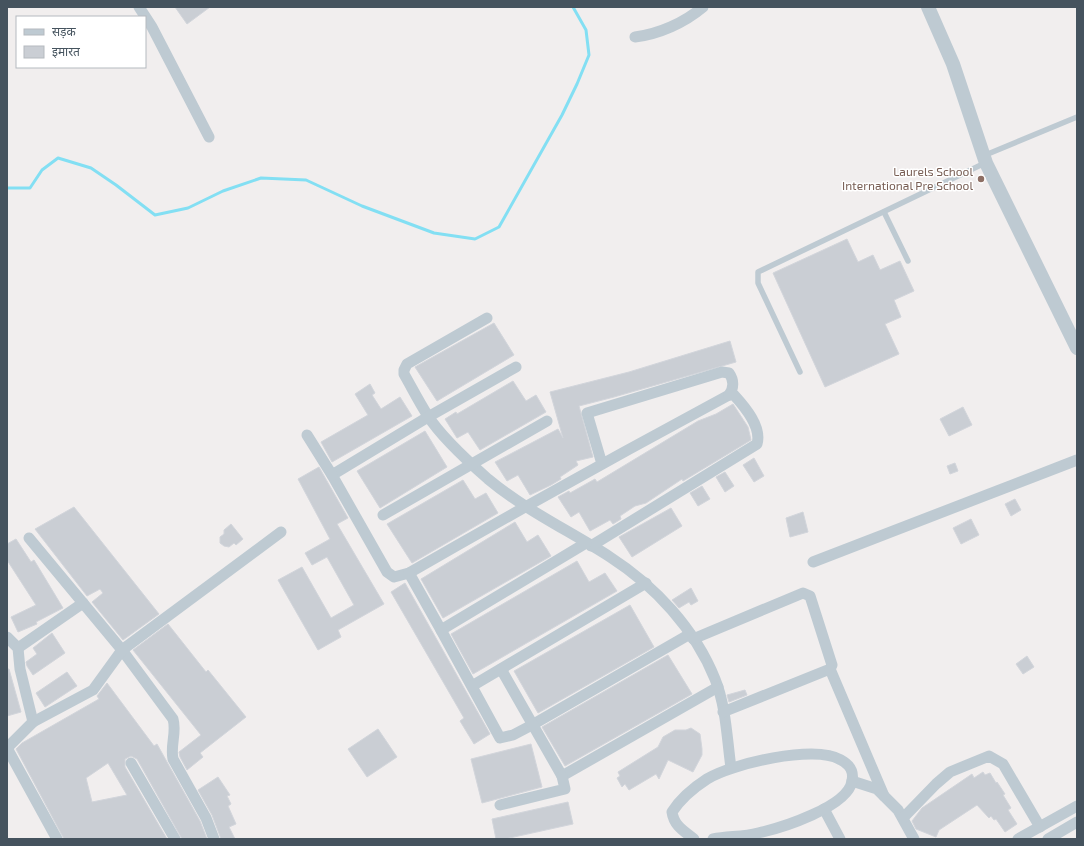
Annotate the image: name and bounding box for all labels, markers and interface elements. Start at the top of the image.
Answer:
legend [16,16,146,68]
text: सड़क [52,24,77,39]
text: इमारत [52,44,81,59]
place label: Laurels School International Pre School [842,164,973,192]
marker: Laurels School International Pre School [976,174,986,184]

